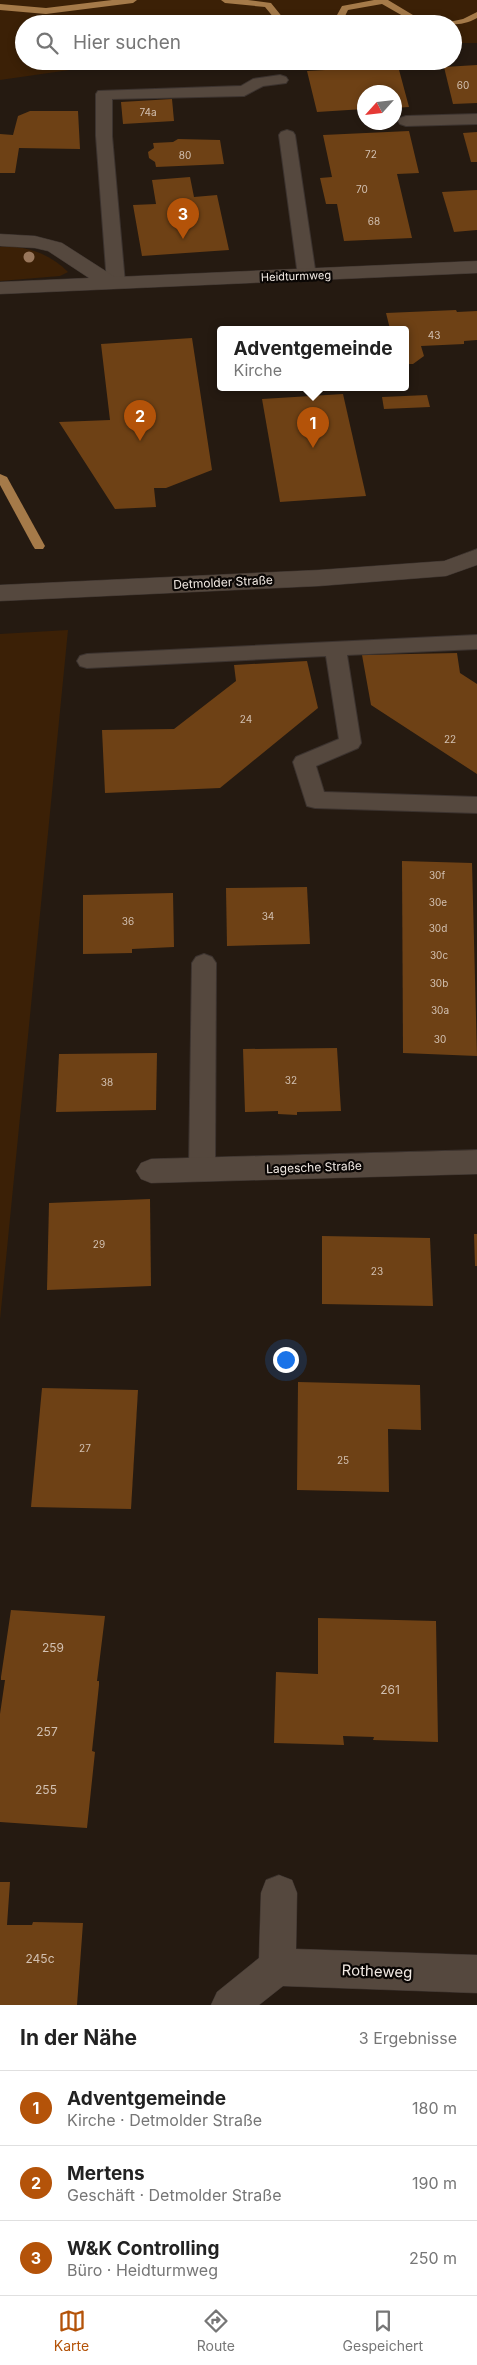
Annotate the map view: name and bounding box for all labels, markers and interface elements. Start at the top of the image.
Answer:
search box [15,15,462,70]
icon: search [33,29,61,57]
text: Hier suchen [73,31,181,54]
house number: 60 [457,79,469,91]
north arrow [357,85,402,130]
house number: 74a [139,106,157,118]
house number: 72 [365,148,377,160]
house number: 80 [179,149,191,161]
house number: 70 [356,183,368,195]
pin: 3 [167,198,199,239]
house number: 68 [368,215,380,227]
street label: Heidturmweg [261,268,331,284]
popup [217,326,409,391]
house number: 43 [428,329,440,341]
text: Adventgemeinde [233,337,393,360]
text: Kirche [233,360,282,380]
pin: 2 [124,400,156,441]
pin: 1 [297,407,329,448]
street label: Detmolder Straße [173,572,273,592]
house number: 24 [240,713,252,725]
house number: 22 [444,733,456,745]
house number: 30f [429,869,445,881]
house number: 30e [429,896,447,908]
house number: 34 [262,910,274,922]
house number: 36 [122,915,134,927]
house number: 30d [429,922,447,934]
house number: 30c [430,949,448,961]
house number: 30b [430,977,448,989]
house number: 30a [431,1004,449,1016]
house number: 30 [434,1033,446,1045]
house number: 32 [285,1074,297,1086]
house number: 38 [101,1076,113,1088]
street label: Lagesche Straße [266,1158,362,1176]
house number: 29 [93,1238,105,1250]
house number: 23 [371,1265,383,1277]
your location [273,1347,299,1373]
house number: 27 [79,1442,91,1454]
house number: 25 [337,1454,349,1466]
house number: 259 [42,1640,64,1655]
house number: 261 [380,1682,400,1697]
house number: 257 [36,1724,58,1739]
house number: 255 [35,1782,57,1797]
house number: 245c [25,1951,55,1966]
street label: Rotheweg [341,1960,413,1982]
text: In der Nähe [20,2025,137,2050]
text: 3 Ergebnisse [359,2028,457,2048]
text: Adventgemeinde [67,2087,226,2110]
text: 1 [33,2098,39,2118]
text: 180 m [412,2098,457,2118]
text: Kirche · Detmolder Straße [67,2110,262,2130]
text: Mertens [67,2162,145,2185]
text: 2 [31,2173,41,2193]
text: 190 m [412,2173,457,2193]
text: Geschäft · Detmolder Straße [67,2185,281,2205]
text: W&K Controlling [67,2237,219,2260]
text: 3 [31,2248,41,2268]
text: 250 m [409,2248,457,2268]
text: Büro · Heidturmweg [67,2260,218,2280]
tab: Karte [54,2307,89,2354]
tab: Route [197,2307,235,2354]
tab: Gespeichert [343,2307,423,2354]

